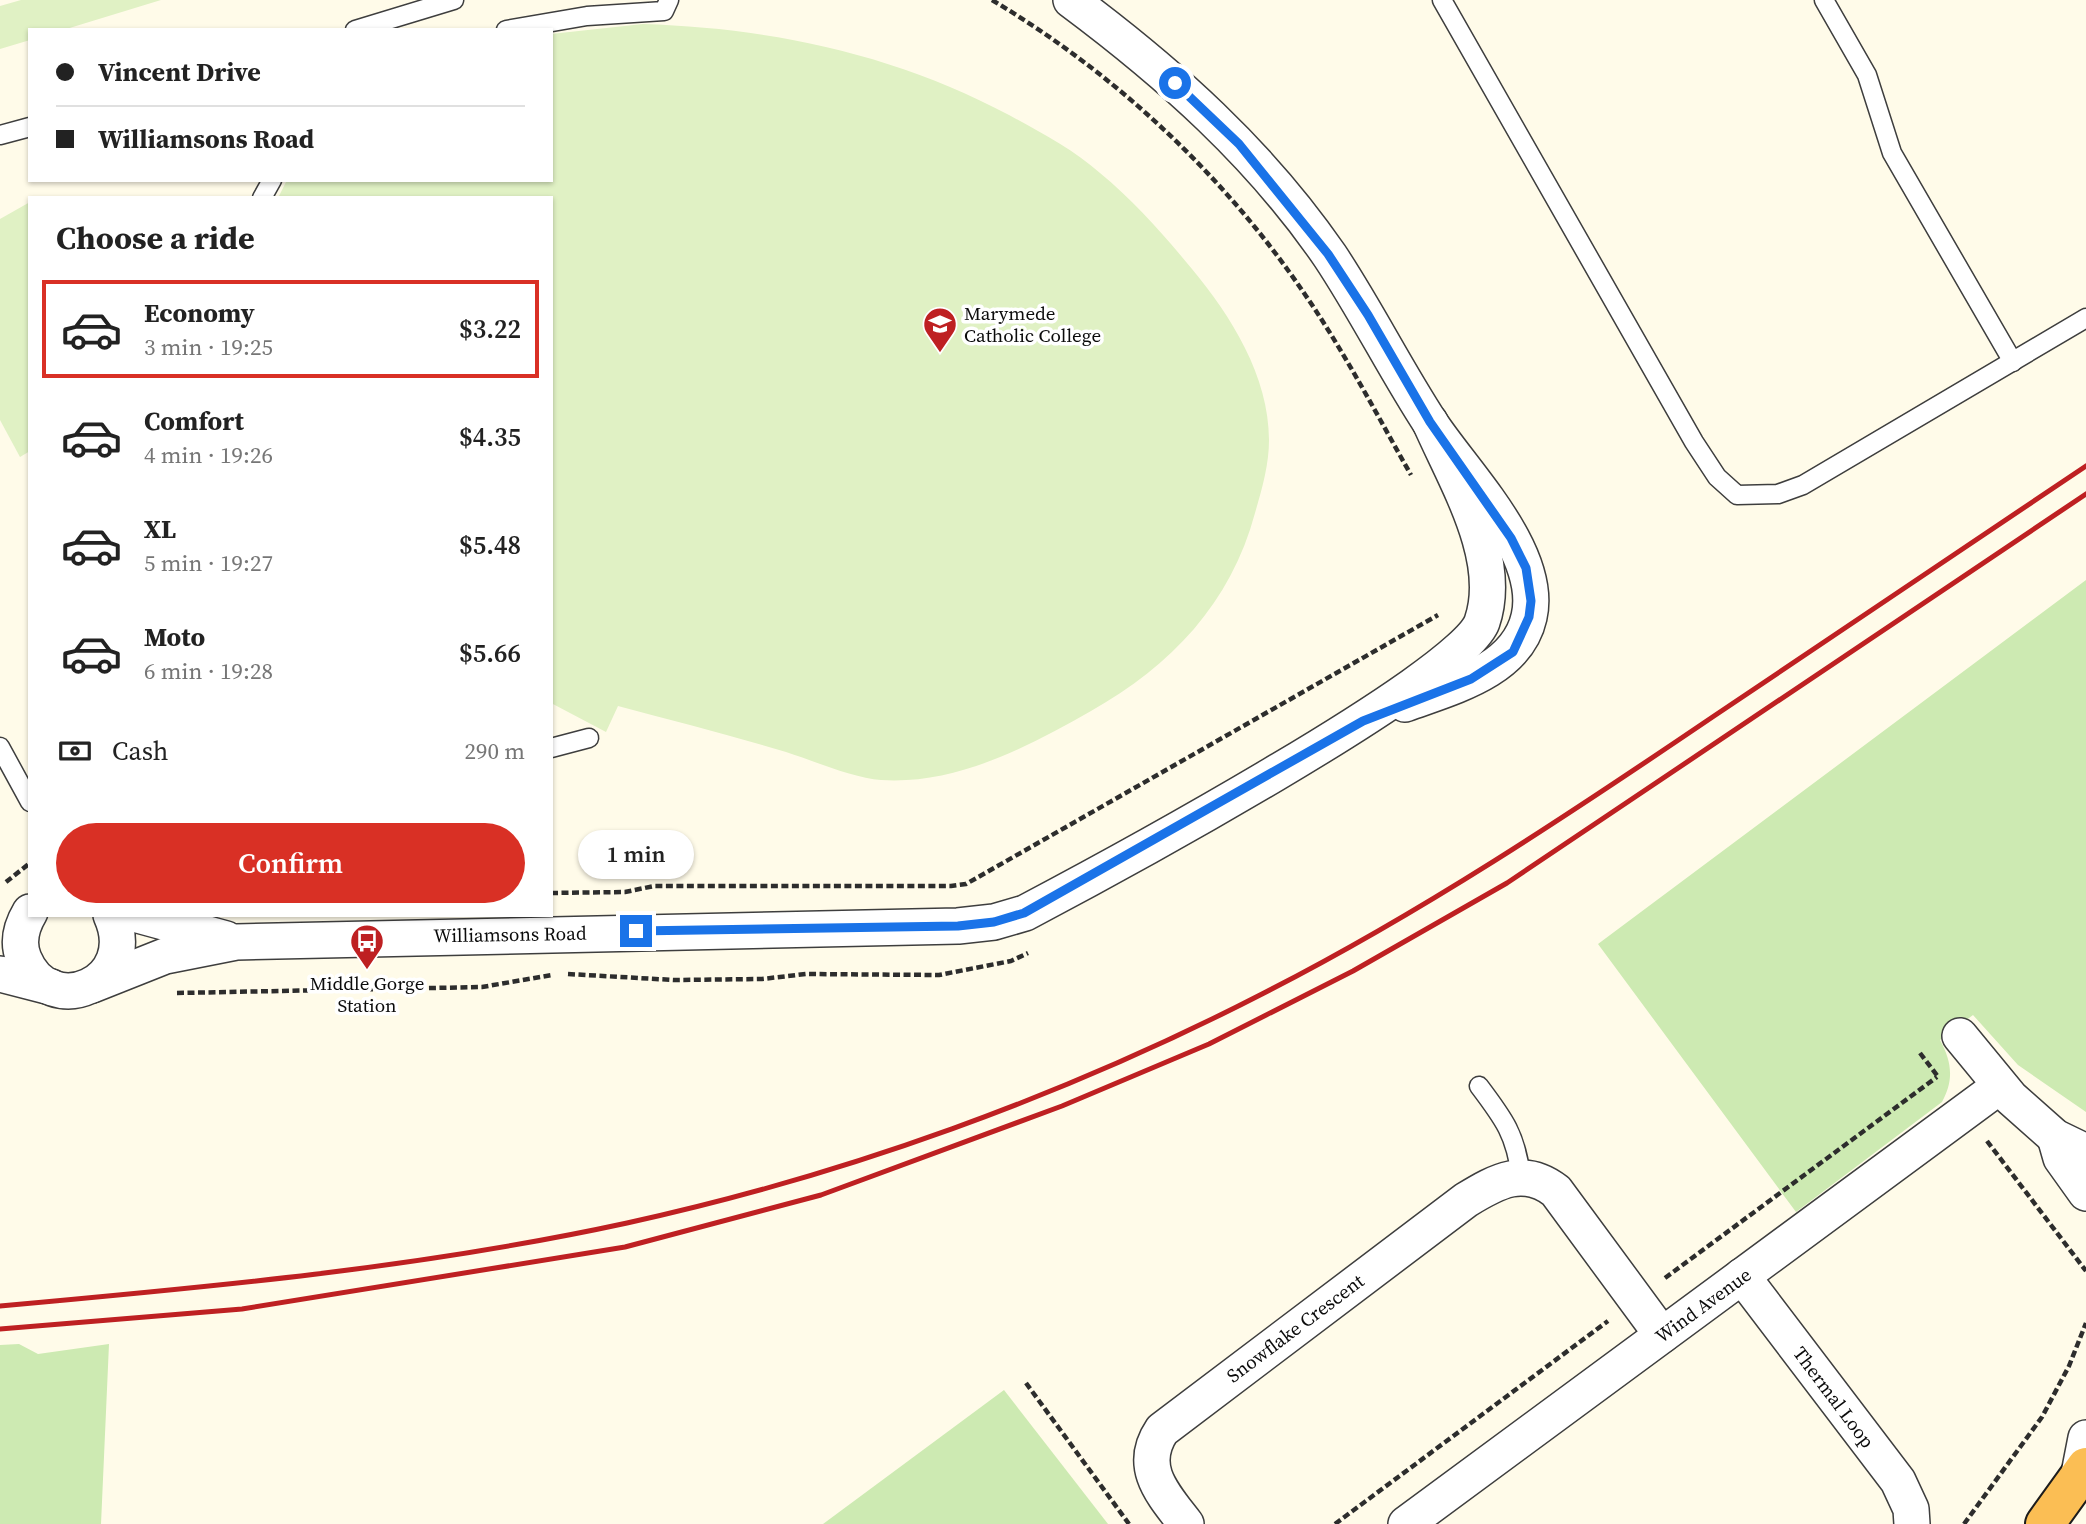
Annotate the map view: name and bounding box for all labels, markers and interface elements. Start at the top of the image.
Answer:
text: Vincent Drive [98,54,261,90]
route start [1159,67,1191,99]
text: Williamsons Road [98,121,314,157]
text: Choose a ride [56,216,255,260]
text: Economy [144,295,255,331]
icon: car [60,298,123,361]
place label: Marymede Catholic College [964,300,1101,348]
school or university icon: Marymede Catholic College [921,305,959,354]
text: $3.22 [459,311,521,347]
text: 3 min · 19:25 [144,331,273,363]
text: Comfort [144,403,244,439]
icon: car [60,406,123,469]
text: $4.35 [459,419,521,455]
text: 4 min · 19:26 [144,439,273,471]
text: XL [144,511,176,547]
icon: car [60,514,123,577]
text: $5.48 [459,527,521,563]
text: 5 min · 19:27 [144,547,273,579]
text: Moto [144,619,205,655]
icon: car [60,622,123,685]
text: $5.66 [459,635,521,671]
text: 6 min · 19:28 [144,655,273,687]
icon: cash [56,732,94,770]
text: Cash [112,733,168,769]
text: 290 m [464,735,525,767]
button: Confirm [56,823,525,903]
callout: 1 min [578,830,694,878]
text: 1 min [606,838,666,870]
route end [620,915,652,947]
street label: Williamsons Road [433,920,587,948]
bus stop icon: Middle Gorge Station [348,922,386,971]
place label: Middle Gorge Station [310,970,424,1018]
street label: Wind Avenue [1650,1261,1756,1349]
street label: Snowflake Crescent [1221,1267,1370,1388]
street label: Thermal Loop [1787,1341,1881,1453]

